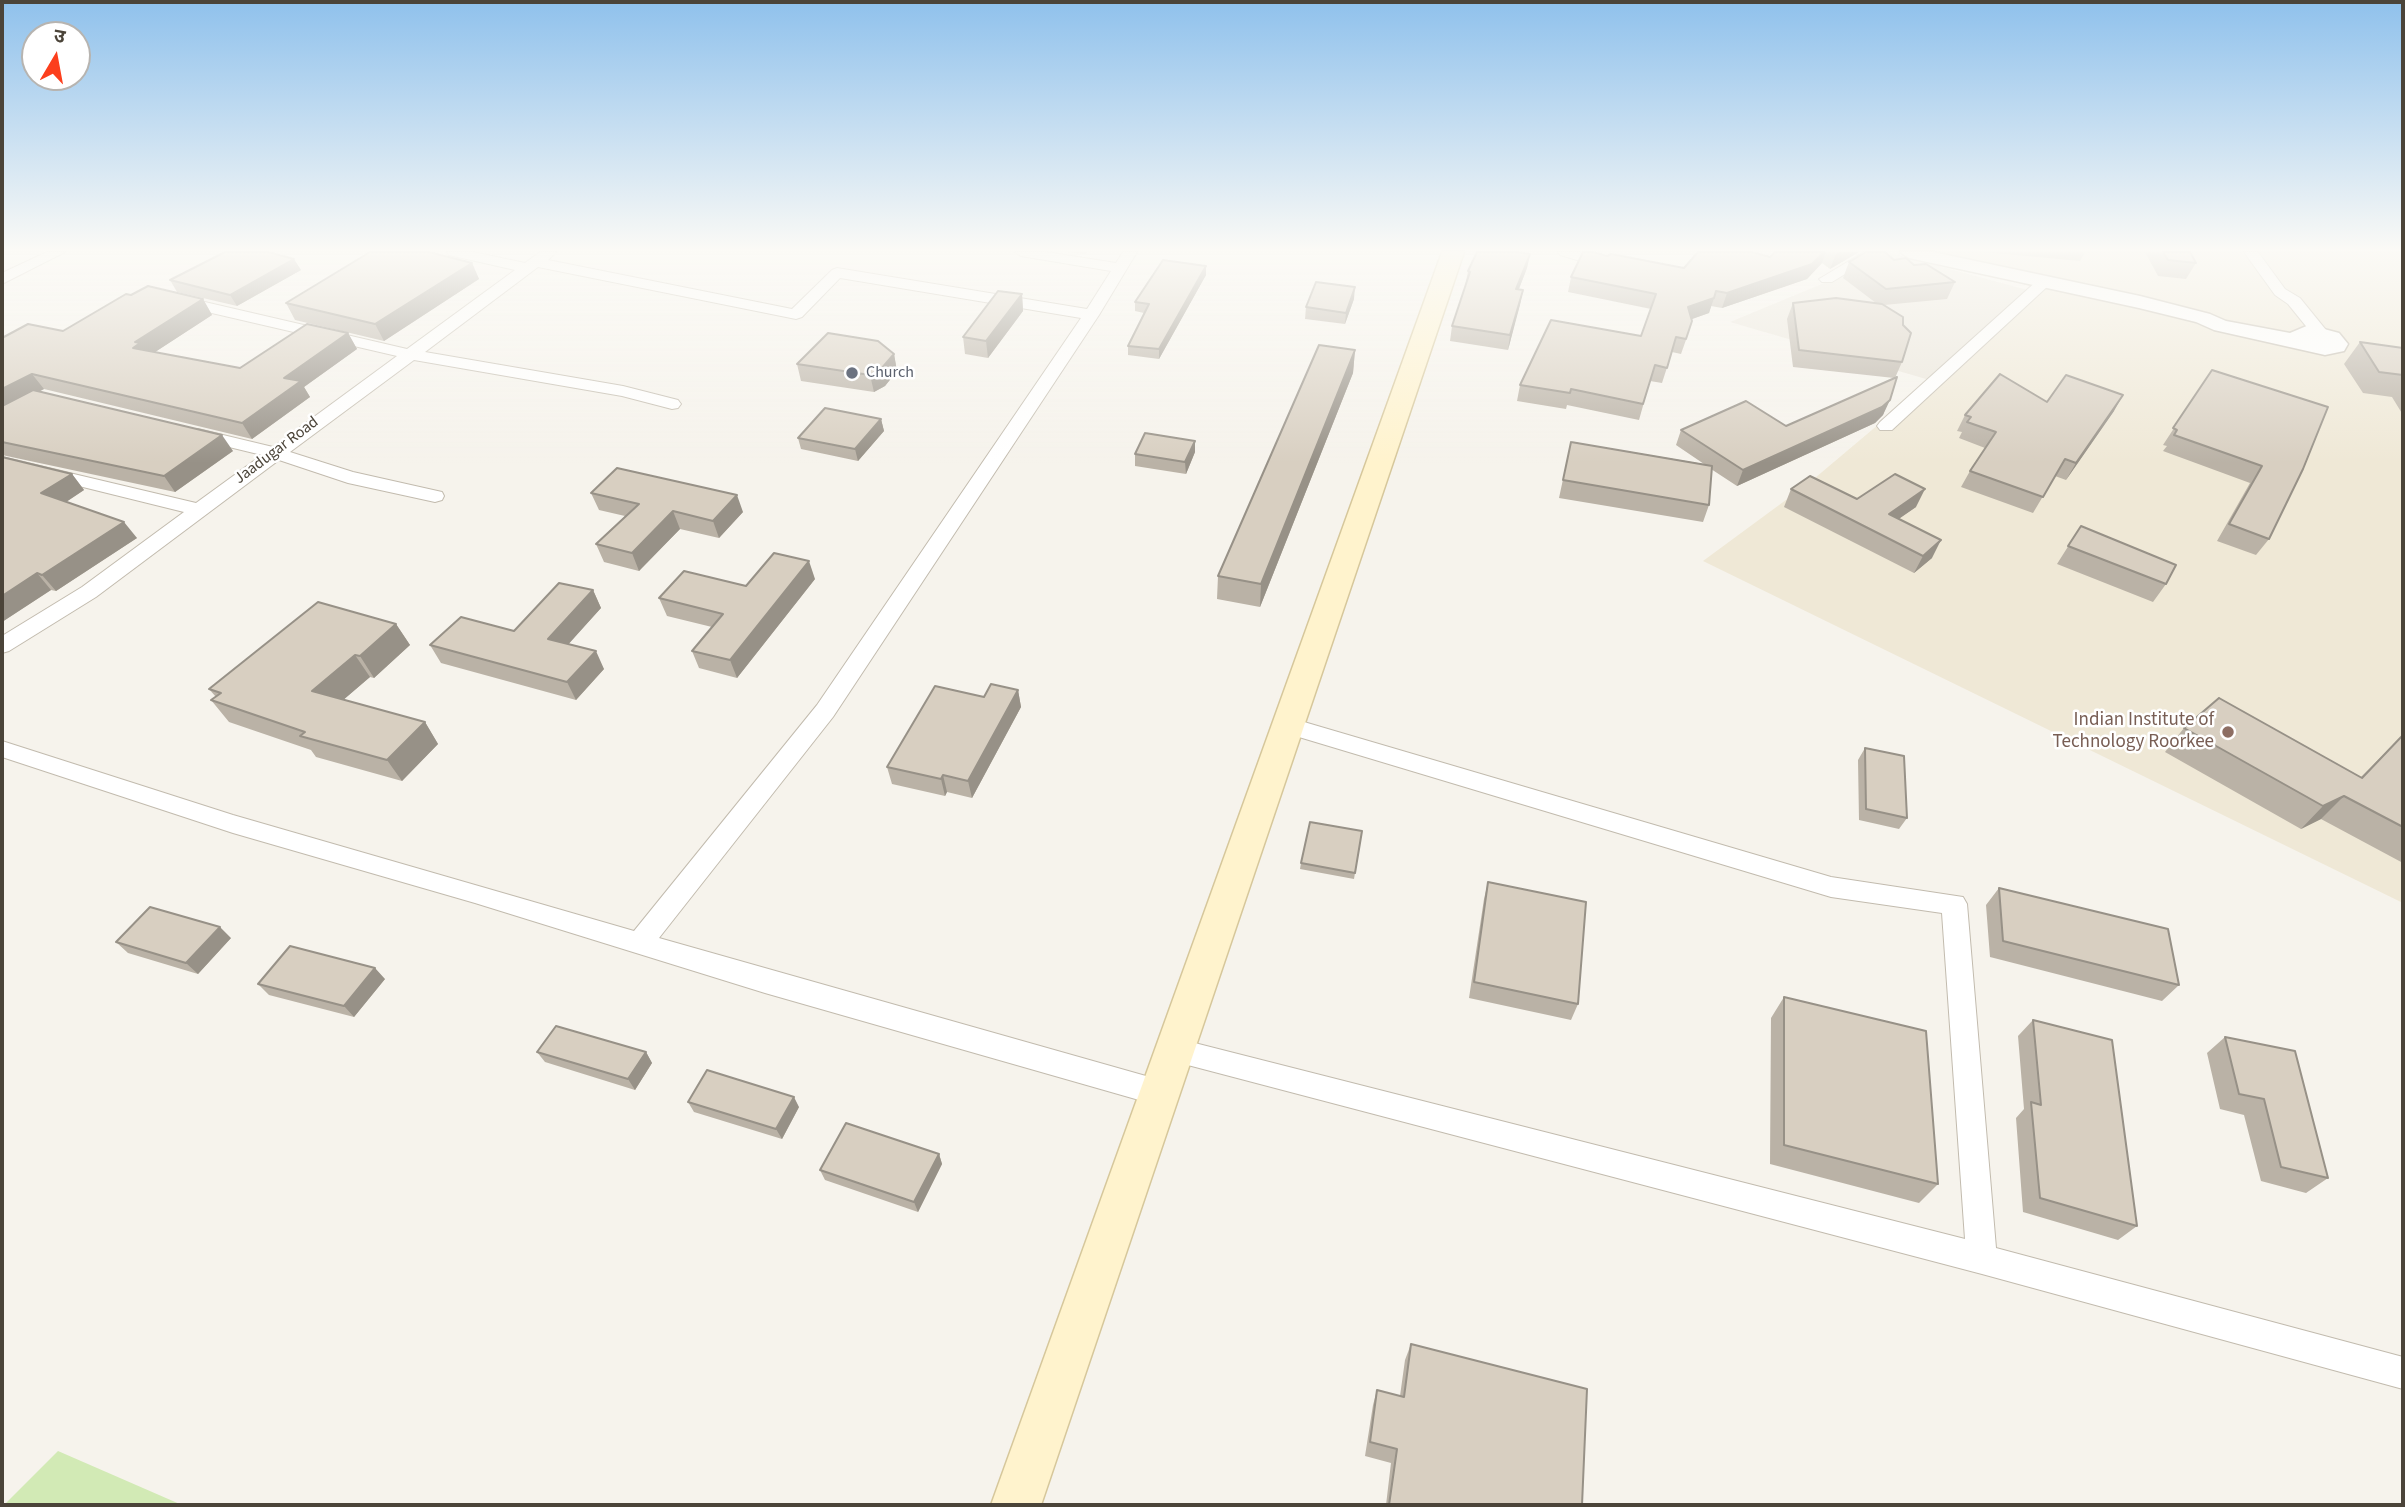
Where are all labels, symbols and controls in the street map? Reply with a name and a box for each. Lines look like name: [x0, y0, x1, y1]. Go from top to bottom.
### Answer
north arrow: [21, 21, 91, 91]
text: उ: [52, 23, 67, 51]
place label: Church: [866, 363, 914, 383]
marker: Church: [844, 365, 860, 381]
street label: Jaadugar Road: [231, 413, 323, 489]
place label: Indian Institute of Technology Roorkee: [2053, 710, 2214, 754]
marker: Indian Institute of Technology Roorkee: [2220, 724, 2236, 740]

